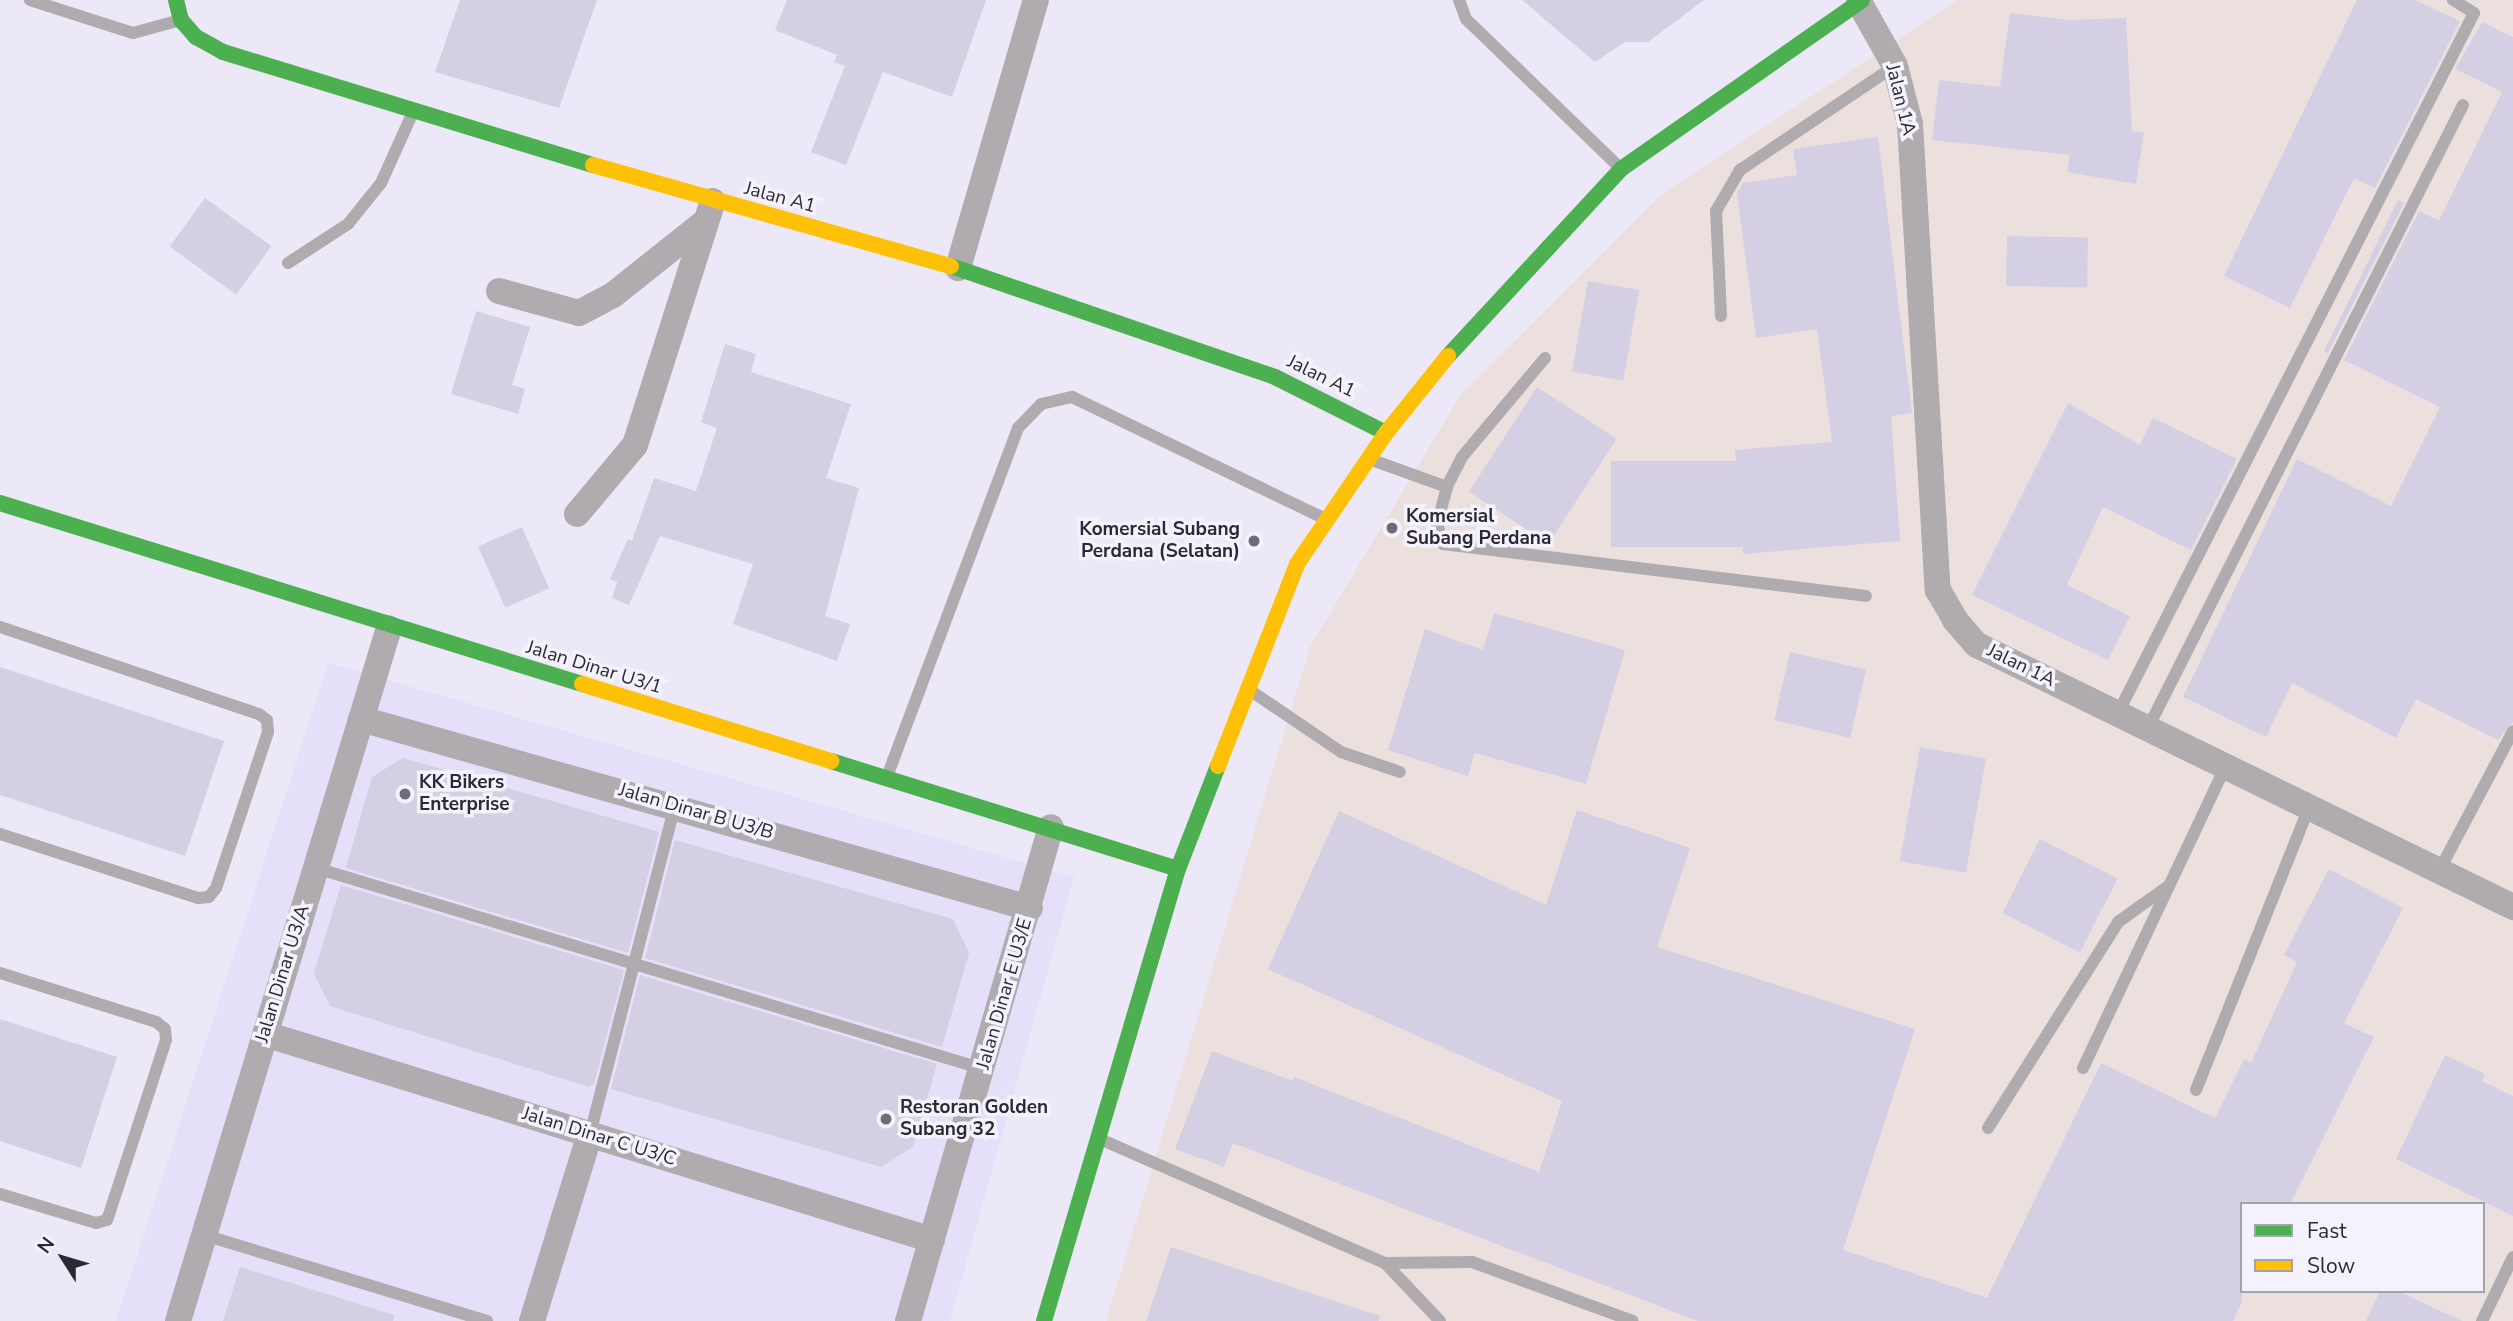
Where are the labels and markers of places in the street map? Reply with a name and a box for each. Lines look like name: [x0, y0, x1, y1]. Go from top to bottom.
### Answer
place label: Komersial Subang Perdana: [1406, 506, 1551, 550]
place label: Komersial Subang Perdana (Selatan): [1079, 519, 1240, 563]
marker: Komersial Subang Perdana: [1384, 520, 1400, 536]
marker: Komersial Subang Perdana (Selatan): [1246, 533, 1262, 549]
place label: KK Bikers Enterprise: [419, 772, 510, 816]
marker: KK Bikers Enterprise: [397, 786, 413, 802]
place label: Restoran Golden Subang 32: [900, 1097, 1048, 1141]
marker: Restoran Golden Subang 32: [878, 1111, 894, 1127]

